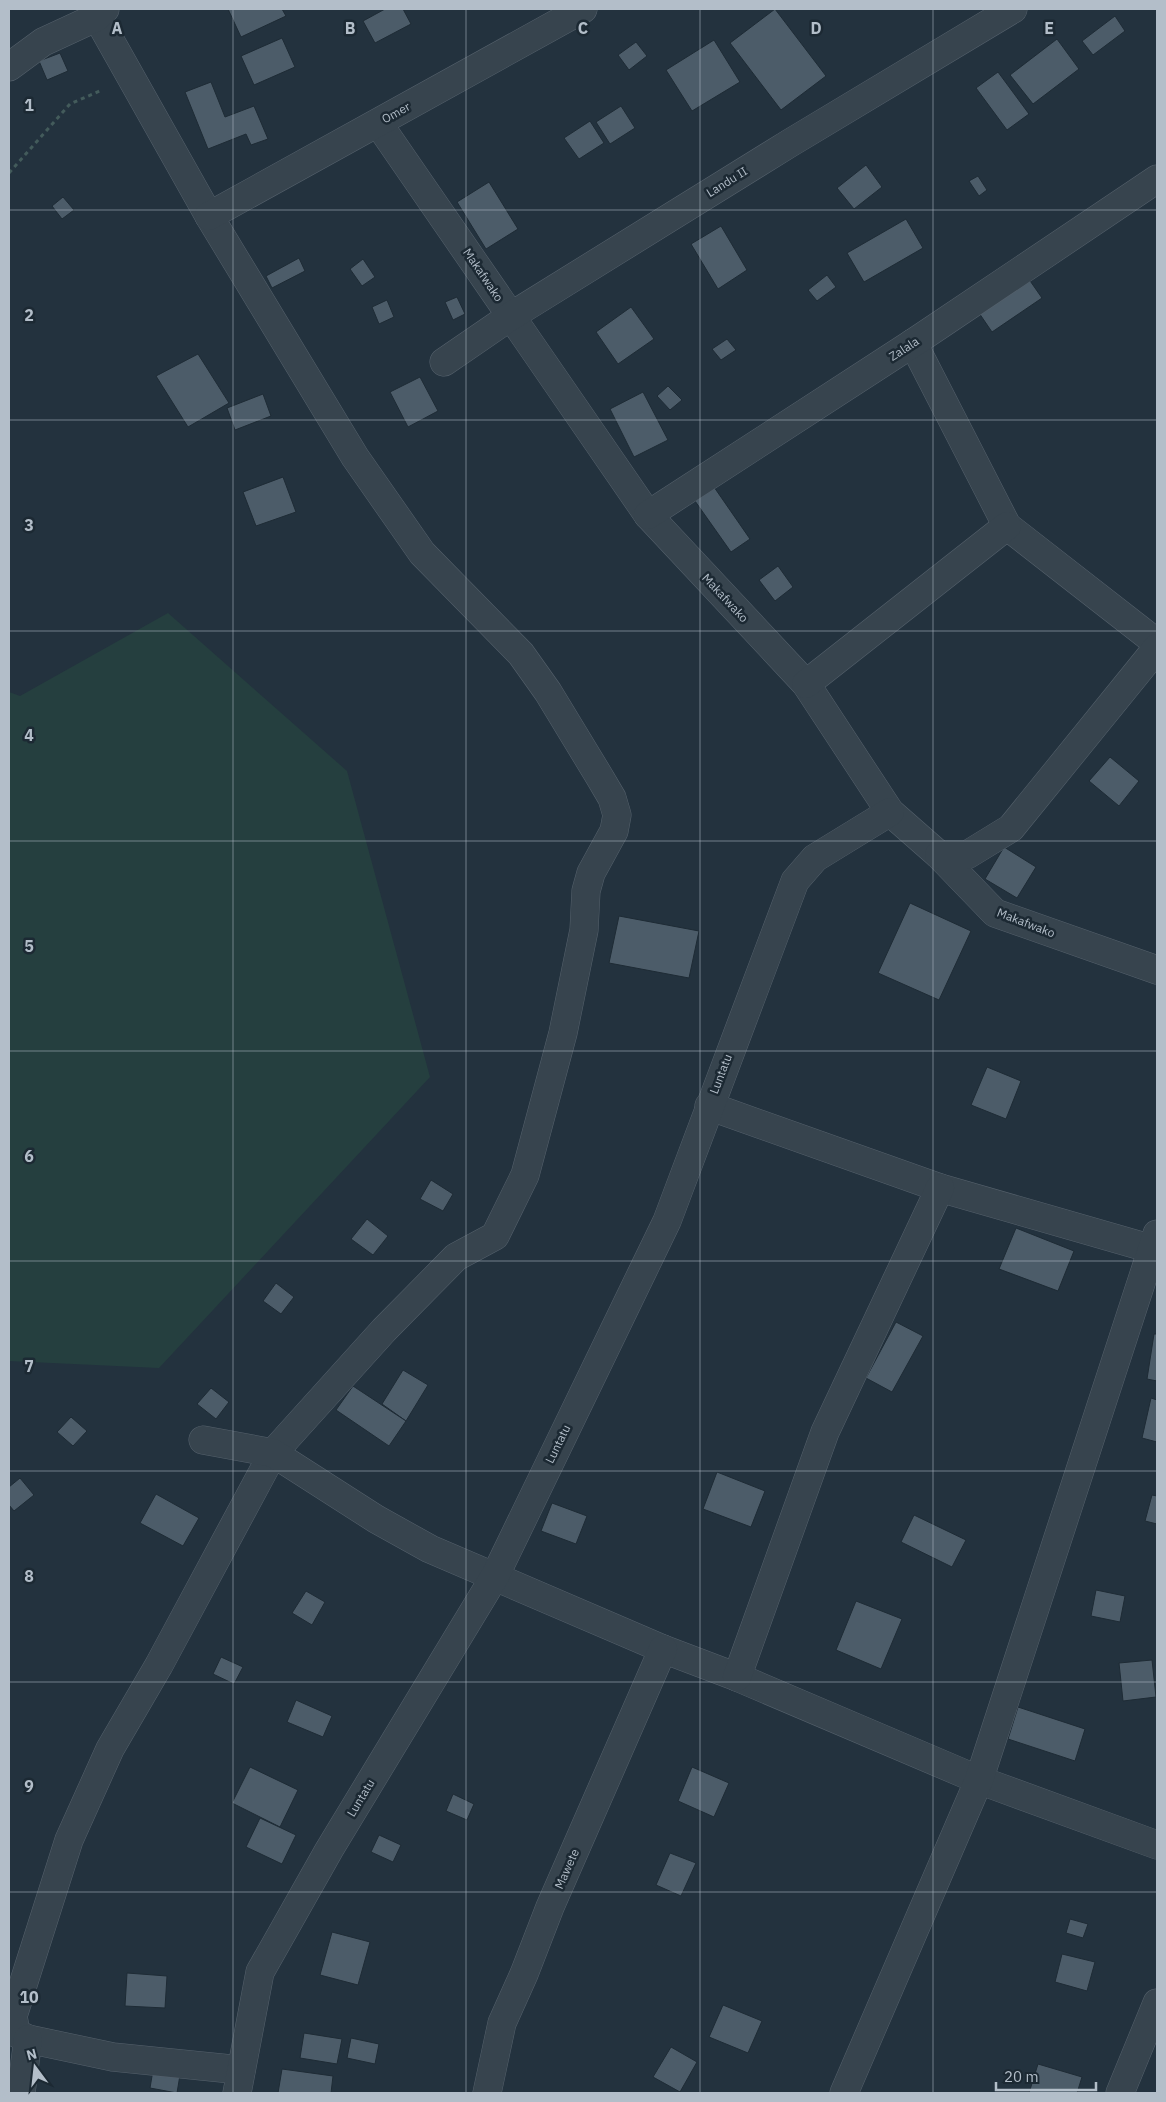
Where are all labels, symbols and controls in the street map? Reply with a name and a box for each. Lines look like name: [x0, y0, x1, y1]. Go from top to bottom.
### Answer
text: A: [112, 18, 123, 38]
text: B: [345, 18, 356, 38]
text: C: [578, 18, 588, 38]
text: D: [810, 18, 822, 38]
text: E: [1044, 18, 1054, 38]
text: 1: [24, 95, 34, 115]
street label: Omer: [379, 98, 413, 126]
street label: Landu II: [703, 163, 750, 200]
street label: Makafwako: [460, 245, 507, 304]
text: 2: [24, 305, 34, 325]
street label: Zalala: [886, 333, 922, 364]
text: 3: [24, 515, 34, 535]
street label: Makafwako: [699, 570, 752, 625]
text: 4: [24, 725, 34, 745]
street label: Makafwako: [995, 905, 1058, 941]
text: 5: [24, 936, 34, 956]
street label: Luntatu: [706, 1052, 735, 1096]
text: 6: [24, 1146, 34, 1166]
text: 7: [24, 1356, 34, 1376]
street label: Luntatu: [542, 1422, 573, 1466]
text: 8: [24, 1566, 34, 1586]
text: 9: [24, 1776, 34, 1796]
street label: Luntatu: [344, 1776, 378, 1819]
street label: Mawete: [551, 1846, 582, 1891]
text: 10: [19, 1987, 39, 2007]
north arrow: [10, 2042, 60, 2092]
text: N: [24, 2044, 39, 2064]
scale bar: [996, 2060, 1096, 2092]
text: 20 m: [1004, 2067, 1039, 2086]

